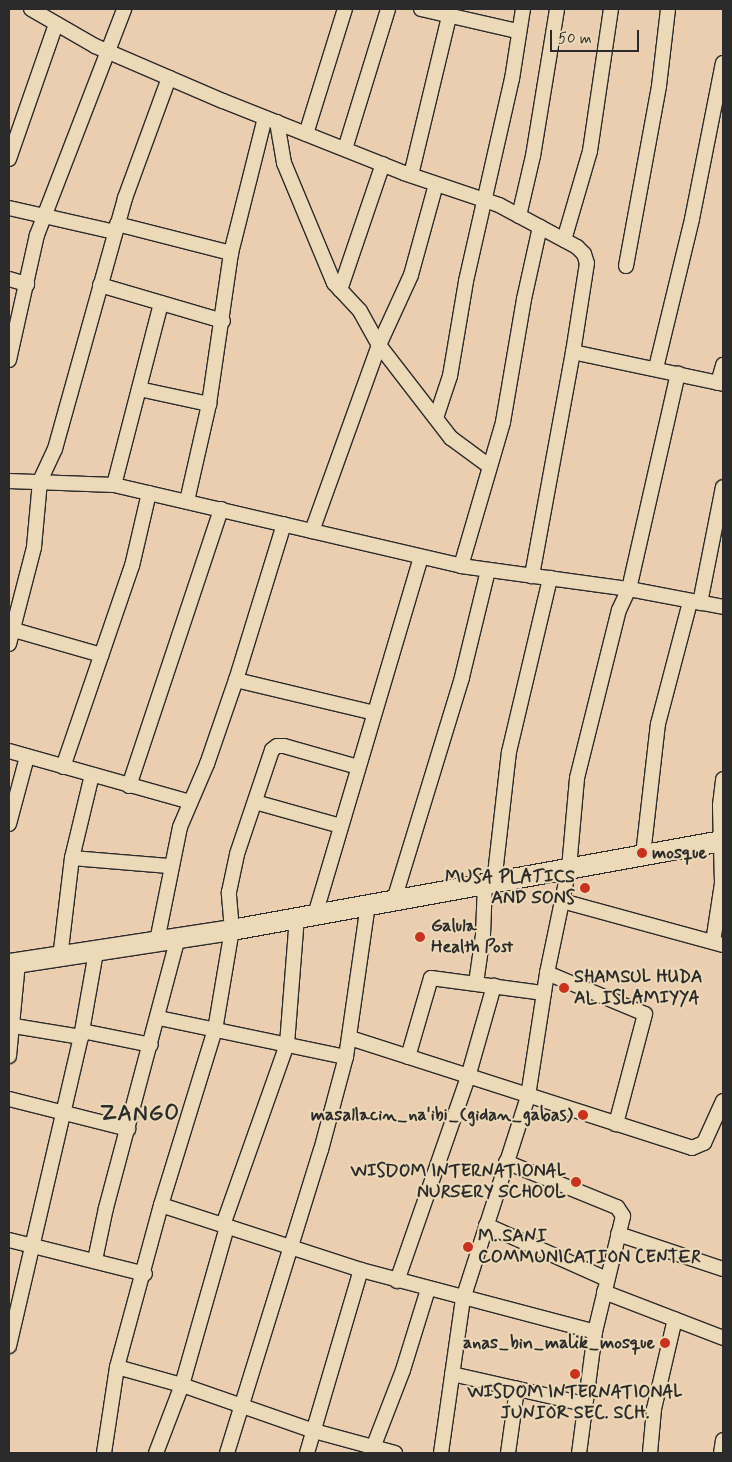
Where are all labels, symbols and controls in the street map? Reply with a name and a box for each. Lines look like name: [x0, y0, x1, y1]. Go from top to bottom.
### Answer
scale bar: [552, 20, 641, 52]
text: 50 m: [558, 29, 592, 49]
place label: mosque: [652, 842, 707, 864]
marker: mosque: [636, 847, 648, 859]
place label: MUSA PLATICS AND SONS: [447, 867, 575, 910]
marker: MUSA PLATICS AND SONS: [579, 882, 591, 894]
place label: Galula Health Post: [431, 916, 513, 959]
marker: Galula Health Post: [413, 930, 427, 944]
place label: SHAMSUL HUDA AL ISLAMIYYA: [574, 967, 702, 1010]
marker: SHAMSUL HUDA AL ISLAMIYYA: [558, 982, 570, 994]
district label: ZANGO: [99, 1102, 181, 1128]
place label: masallacin_na'ibi_(gidan_gabas): [311, 1104, 573, 1126]
marker: masallacin_na'ibi_(gidan_gabas): [577, 1109, 589, 1121]
place label: WISDOM INTERNATIONAL NURSERY SCHOOL: [337, 1161, 566, 1204]
marker: WISDOM INTERNATIONAL NURSERY SCHOOL: [570, 1176, 582, 1188]
place label: M. SANI COMMUNICATION CENTER: [478, 1226, 706, 1268]
marker: M. SANI COMMUNICATION CENTER: [462, 1241, 474, 1253]
place label: anas_bin_malik_mosque: [463, 1332, 655, 1354]
marker: anas_bin_malik_mosque: [659, 1337, 671, 1349]
marker: WISDOM INTERNATIONAL JUNIOR SEC. SCH.: [569, 1368, 581, 1380]
place label: WISDOM INTERNATIONAL JUNIOR SEC. SCH.: [460, 1382, 690, 1425]

